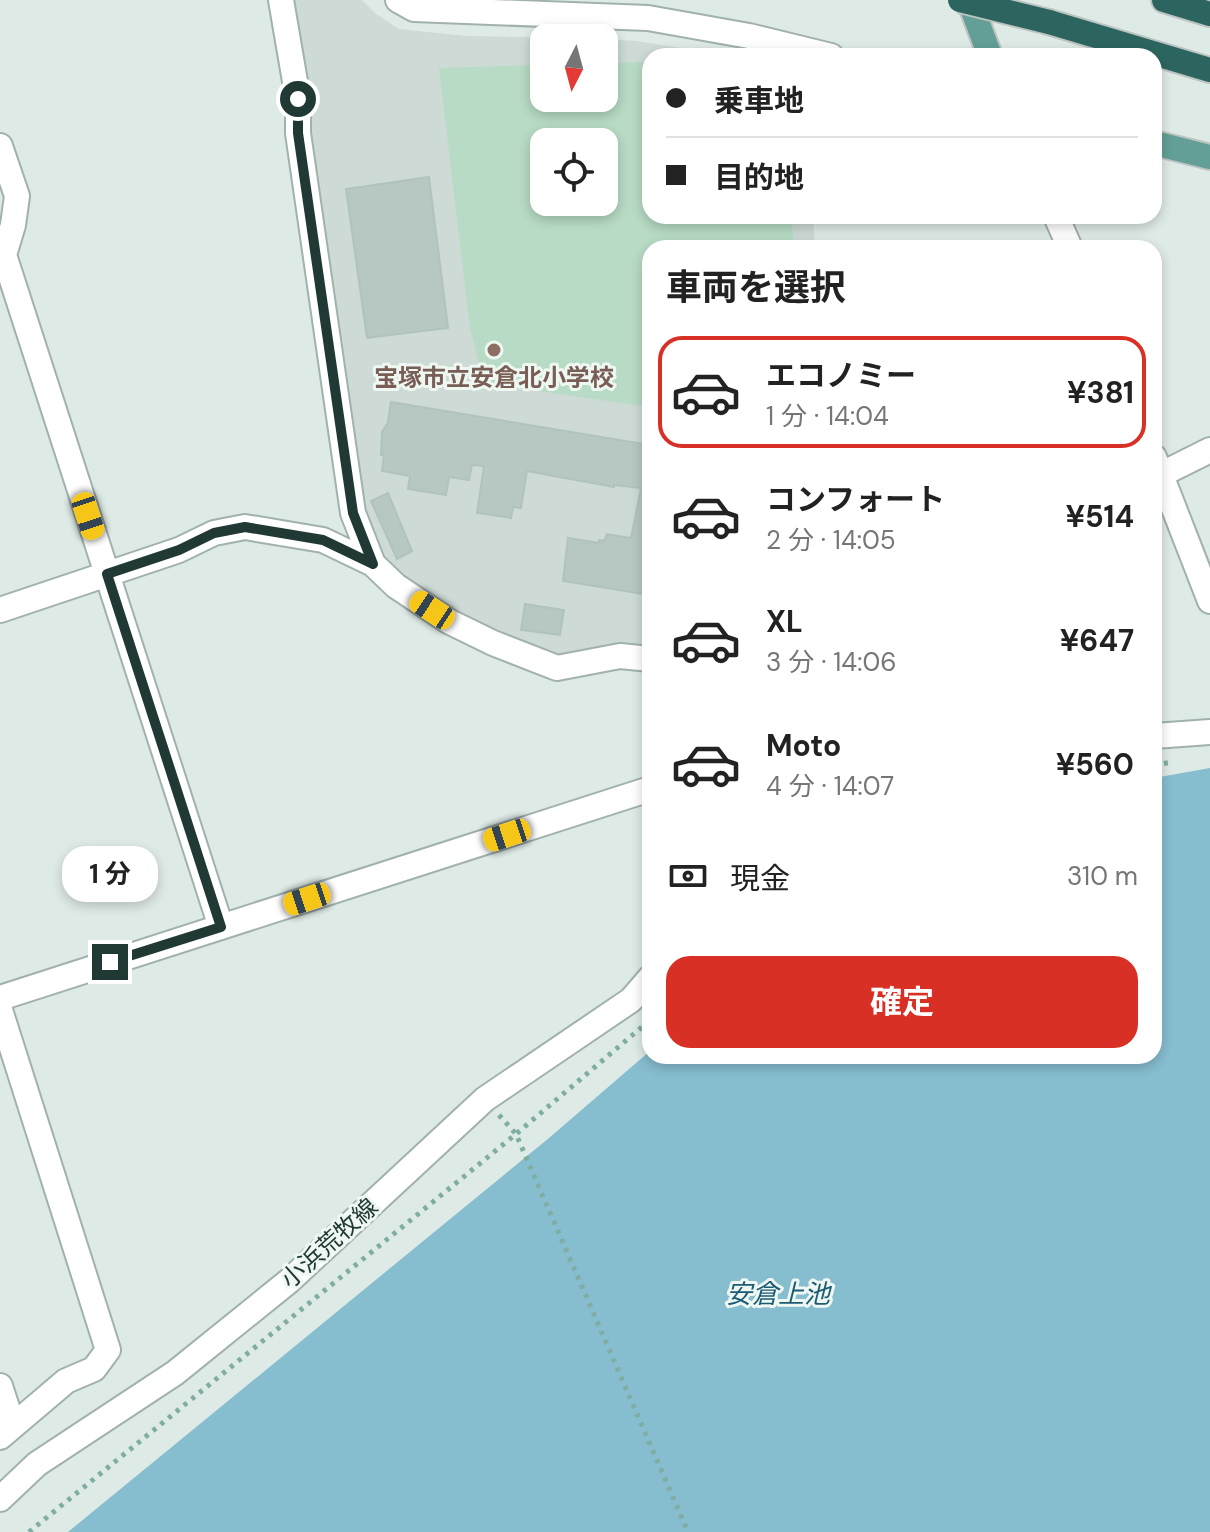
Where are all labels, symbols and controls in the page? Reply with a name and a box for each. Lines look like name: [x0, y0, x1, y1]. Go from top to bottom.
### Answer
north arrow: [530, 24, 618, 112]
map controls: [530, 24, 618, 216]
route start: [280, 81, 316, 117]
text: 乗車地: [714, 81, 804, 120]
button: locate: [530, 128, 618, 216]
text: 目的地: [714, 158, 804, 197]
text: 車両を選択: [666, 264, 846, 311]
marker: 宝塚市立安倉北小学校: [485, 341, 503, 359]
icon: car: [670, 356, 742, 428]
text: エコノミー: [766, 356, 916, 395]
place label: 宝塚市立安倉北小学校: [374, 362, 614, 393]
text: ¥381: [1067, 373, 1134, 412]
text: 1 分 · 14:04: [766, 399, 889, 433]
icon: car: [670, 480, 742, 552]
text: コンフォート: [766, 480, 945, 519]
car: [69, 489, 107, 543]
text: ¥514: [1065, 497, 1134, 536]
text: 2 分 · 14:05: [766, 523, 896, 557]
car: [405, 587, 459, 633]
text: XL: [766, 602, 803, 641]
icon: car: [670, 604, 742, 676]
text: ¥647: [1060, 621, 1134, 660]
text: 3 分 · 14:06: [766, 645, 897, 679]
text: Moto: [766, 726, 841, 765]
icon: car: [670, 728, 742, 800]
text: ¥560: [1056, 745, 1134, 784]
text: 4 分 · 14:07: [766, 769, 894, 803]
car: [480, 816, 534, 854]
callout: 1 分: [62, 846, 158, 902]
icon: cash: [666, 854, 710, 898]
text: 1 分: [89, 857, 131, 891]
text: 現金: [730, 859, 790, 898]
text: 310 m: [1067, 859, 1138, 893]
car: [280, 880, 334, 918]
route end: [92, 944, 128, 980]
button: 確定: [666, 956, 1138, 1048]
street label: 小浜荒牧線: [274, 1191, 384, 1295]
water label: 安倉上池: [726, 1277, 833, 1311]

